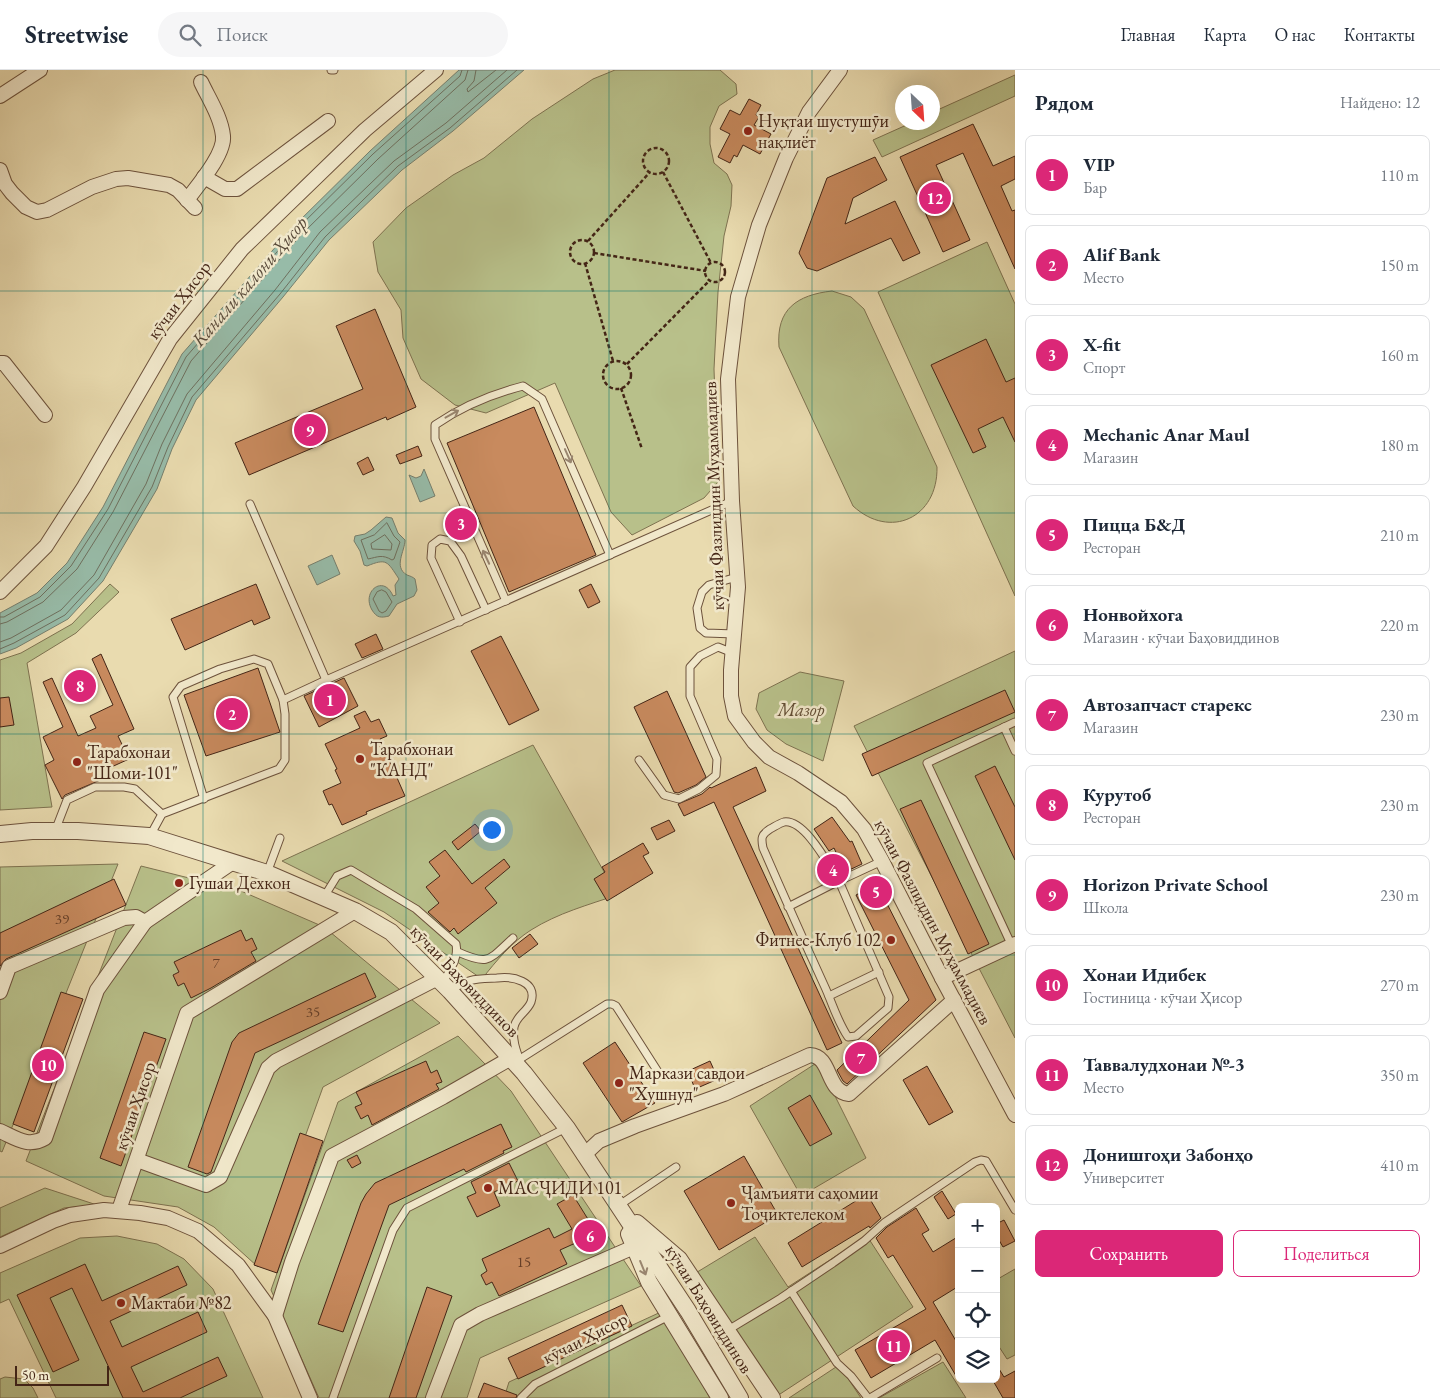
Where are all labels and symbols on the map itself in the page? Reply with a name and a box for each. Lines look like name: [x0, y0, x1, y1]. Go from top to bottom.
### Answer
north arrow: [895, 85, 940, 130]
place label: Нуқтаи шустушӯи нақлиёт: [758, 109, 890, 153]
marker: Нуқтаи шустушӯи нақлиёт: [742, 125, 754, 137]
pin: 12: [919, 179, 951, 217]
water label: Канали калони Ҳисор: [185, 211, 313, 352]
street label: кӯчаи Ҳисор: [142, 256, 216, 343]
street label: кӯчаи Фазлиддин Муҳаммадиев: [698, 381, 729, 611]
one-way arrow: [444, 409, 458, 419]
pin: 9: [294, 411, 326, 449]
one-way arrow: [563, 448, 573, 463]
pin: 3: [445, 505, 477, 543]
one-way arrow: [481, 550, 490, 565]
pin: 8: [64, 667, 96, 705]
pin: 1: [314, 681, 346, 719]
pin: 2: [216, 695, 248, 733]
park label: Мазор: [777, 698, 825, 722]
place label: Тарабхонаи "КАНД": [370, 737, 454, 781]
place label: Тарабхонаи "Шоми-101": [87, 740, 178, 784]
marker: Тарабхонаи "КАНД": [354, 753, 366, 765]
marker: Тарабхонаи "Шоми-101": [71, 756, 83, 768]
street label: кӯчаи Фазлиддин Муҳаммадиев: [869, 815, 998, 1029]
your location: [479, 817, 505, 843]
pin: 4: [817, 851, 849, 889]
place label: Гушаи Дехкон: [189, 871, 291, 894]
pin: 5: [860, 873, 892, 911]
marker: Гушаи Дехкон: [173, 877, 185, 889]
house number: 39: [55, 909, 69, 928]
street label: кӯчаи Баҳовиддинов: [406, 920, 525, 1042]
place label: Фитнес-Клуб 102: [755, 928, 881, 951]
marker: Фитнес-Клуб 102: [885, 934, 897, 946]
house number: 7: [212, 953, 220, 972]
house number: 35: [306, 1002, 320, 1021]
pin: 7: [845, 1039, 877, 1077]
pin: 10: [32, 1046, 64, 1084]
street label: кӯчаи Ҳисор: [109, 1058, 160, 1153]
place label: Маркази савдои "Хушнуд": [629, 1061, 745, 1105]
marker: Маркази савдои "Хушнуд": [613, 1077, 625, 1089]
place label: МАСҶИДИ 101: [498, 1176, 622, 1199]
place label: Ҷамъияти саҳомии Тоҷиктелеком: [741, 1181, 879, 1225]
marker: МАСҶИДИ 101: [482, 1182, 494, 1194]
marker: Ҷамъияти саҳомии Тоҷиктелеком: [725, 1197, 737, 1209]
pin: 6: [574, 1217, 606, 1255]
street label: кӯчаи Баҳовиддинов: [661, 1240, 759, 1378]
house number: 15: [517, 1252, 531, 1271]
one-way arrow: [639, 1260, 648, 1275]
place label: Мактаби №82: [131, 1291, 232, 1314]
marker: Мактаби №82: [115, 1297, 127, 1309]
street label: кӯчаи Ҳисор: [538, 1306, 631, 1369]
pin: 11: [878, 1327, 910, 1365]
scale bar: [15, 1363, 109, 1386]

